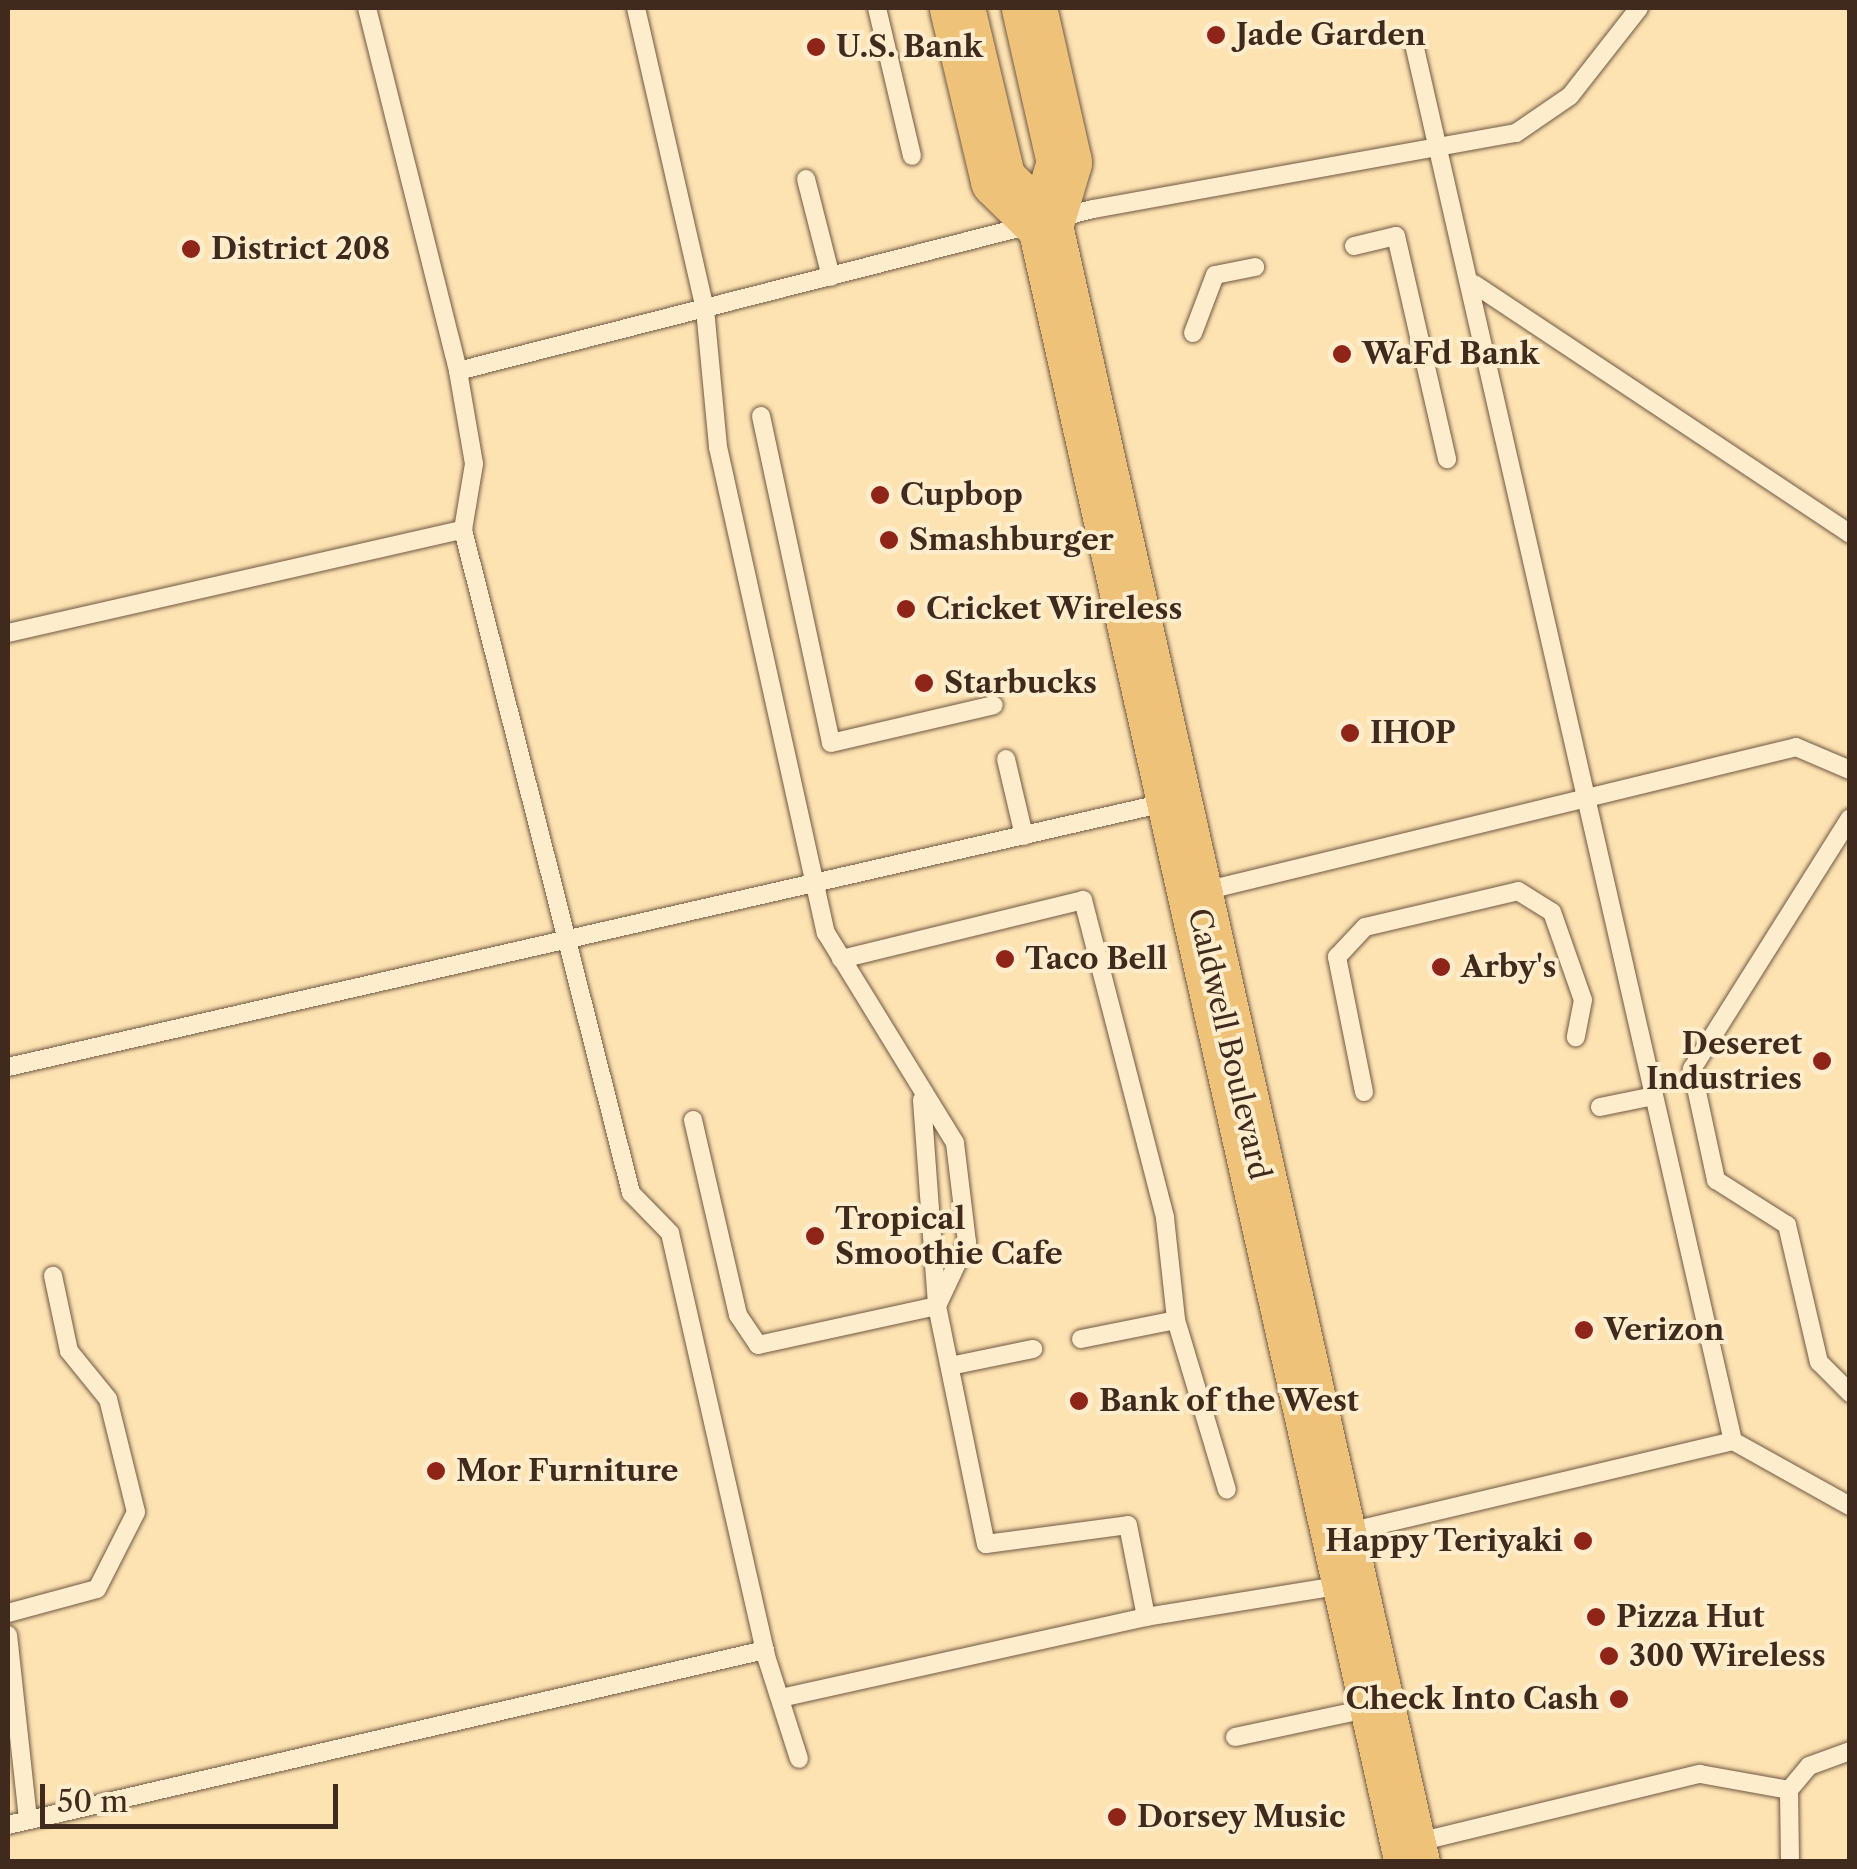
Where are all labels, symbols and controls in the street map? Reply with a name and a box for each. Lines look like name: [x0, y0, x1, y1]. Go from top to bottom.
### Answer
place label: Jade Garden: [1236, 17, 1426, 53]
marker: Jade Garden: [1205, 24, 1227, 46]
place label: U.S. Bank: [836, 29, 983, 65]
marker: U.S. Bank: [805, 36, 827, 58]
place label: District 208: [211, 231, 390, 267]
marker: District 208: [180, 238, 202, 260]
place label: WaFd Bank: [1362, 336, 1539, 372]
marker: WaFd Bank: [1331, 343, 1353, 365]
place label: Cupbop: [900, 477, 1023, 513]
marker: Cupbop: [869, 484, 891, 506]
place label: Smashburger: [909, 522, 1114, 558]
marker: Smashburger: [878, 529, 900, 551]
place label: Cricket Wireless: [926, 591, 1183, 627]
marker: Cricket Wireless: [895, 598, 917, 620]
place label: Starbucks: [944, 665, 1097, 701]
marker: Starbucks: [913, 672, 935, 694]
place label: IHOP: [1370, 715, 1456, 751]
marker: IHOP: [1339, 722, 1361, 744]
street label: Caldwell Boulevard: [1180, 905, 1278, 1183]
place label: Taco Bell: [1025, 941, 1168, 977]
marker: Taco Bell: [994, 948, 1016, 970]
place label: Arby's: [1461, 949, 1556, 985]
marker: Arby's: [1430, 956, 1452, 978]
place label: Deseret Industries: [1646, 1026, 1802, 1096]
marker: Deseret Industries: [1811, 1050, 1833, 1072]
place label: Tropical Smoothie Cafe: [835, 1201, 1063, 1272]
marker: Tropical Smoothie Cafe: [804, 1225, 826, 1247]
place label: Verizon: [1604, 1312, 1724, 1348]
marker: Verizon: [1573, 1319, 1595, 1341]
place label: Bank of the West: [1099, 1383, 1361, 1419]
marker: Bank of the West: [1068, 1390, 1090, 1412]
place label: Mor Furniture: [456, 1453, 679, 1489]
marker: Mor Furniture: [425, 1460, 447, 1482]
place label: Happy Teriyaki: [1324, 1523, 1563, 1559]
marker: Happy Teriyaki: [1572, 1530, 1594, 1552]
place label: Pizza Hut: [1616, 1599, 1765, 1635]
marker: Pizza Hut: [1585, 1606, 1607, 1628]
place label: 300 Wireless: [1629, 1638, 1827, 1674]
marker: 300 Wireless: [1598, 1645, 1620, 1667]
place label: Check Into Cash: [1345, 1681, 1599, 1717]
marker: Check Into Cash: [1608, 1688, 1630, 1710]
scale bar: [45, 1764, 342, 1826]
text: 50 m: [57, 1783, 128, 1820]
place label: Dorsey Music: [1137, 1799, 1346, 1835]
marker: Dorsey Music: [1106, 1806, 1128, 1828]

